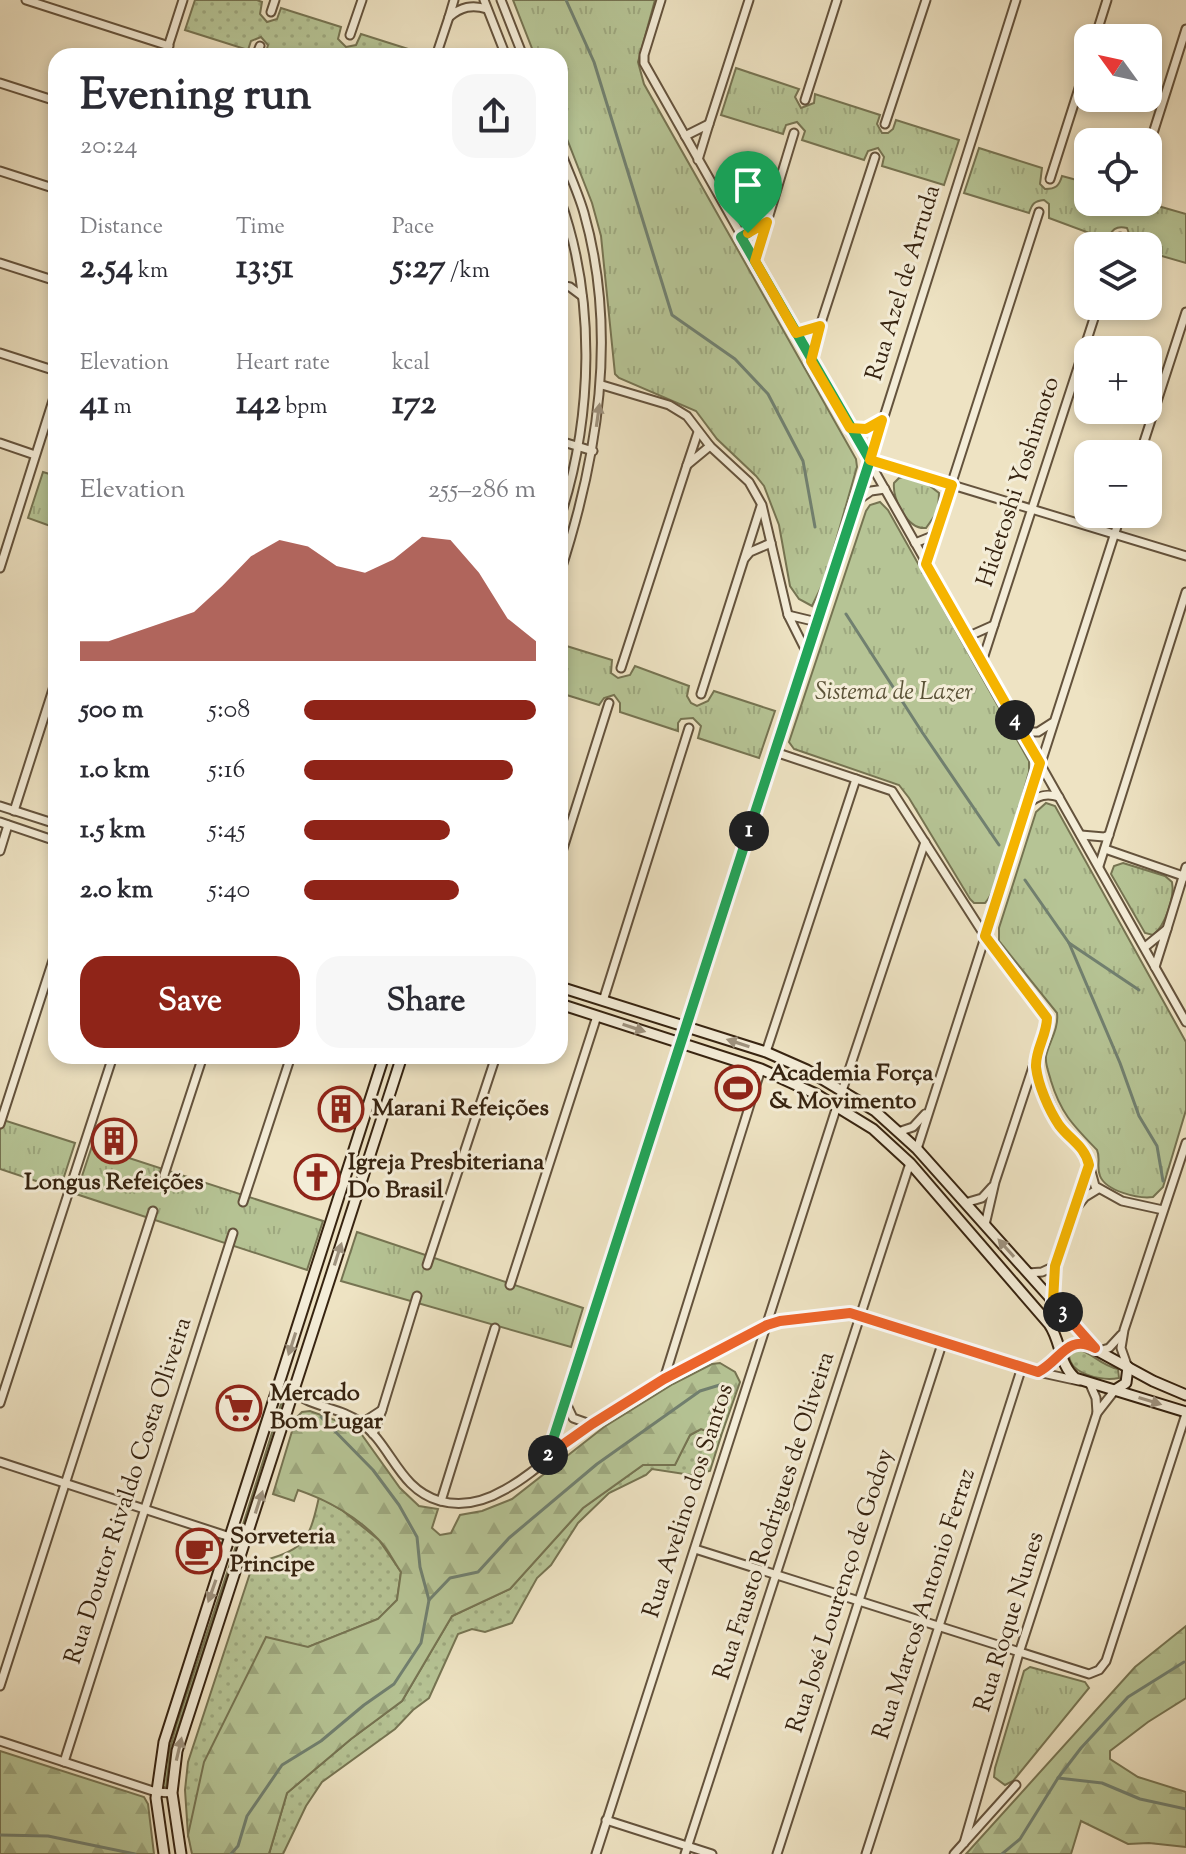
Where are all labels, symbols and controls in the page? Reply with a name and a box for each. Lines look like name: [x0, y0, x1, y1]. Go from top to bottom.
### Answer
north arrow: [1074, 24, 1162, 112]
map controls: [1074, 24, 1162, 528]
text: Evening run: [80, 66, 312, 129]
button: share: [452, 74, 536, 158]
text: 20:24: [80, 128, 138, 165]
button: locate: [1074, 128, 1162, 216]
pin: [714, 151, 782, 233]
icon: arrive: [726, 163, 770, 207]
street label: Rua Azel de Arruda: [858, 181, 950, 385]
text: Distance: [80, 212, 163, 244]
text: Time: [236, 212, 285, 244]
text: Pace: [392, 212, 434, 244]
button: layers: [1074, 232, 1162, 320]
text: 2.54: [80, 244, 133, 293]
text: 13:51: [236, 244, 293, 293]
text: 5:27: [392, 244, 445, 293]
text: km: [133, 256, 168, 288]
text: /km: [445, 256, 490, 288]
button: +: [1074, 336, 1162, 424]
text: Elevation: [80, 348, 169, 380]
text: Heart rate: [236, 348, 330, 380]
text: kcal: [392, 348, 430, 380]
street label: Hidetoshi Yoshimoto: [969, 373, 1069, 591]
text: 41: [80, 380, 109, 429]
text: 142: [236, 380, 281, 429]
text: 172: [392, 380, 436, 429]
text: m: [109, 392, 132, 424]
text: bpm: [281, 392, 328, 424]
one-way arrow: [592, 403, 605, 428]
button: −: [1074, 440, 1162, 528]
text: Elevation: [80, 472, 185, 509]
text: 255–286 m: [428, 472, 536, 509]
park label: Sistema de Lazer: [815, 676, 974, 710]
text: 500 m: [80, 692, 143, 729]
text: 5:08: [208, 692, 250, 729]
pin: 4: [995, 700, 1035, 740]
text: 4: [1009, 704, 1021, 736]
text: 1.0 km: [80, 752, 150, 789]
text: 5:16: [208, 752, 245, 789]
pin: 1: [729, 811, 769, 851]
text: 1.5 km: [80, 812, 146, 849]
text: 5:45: [208, 812, 246, 849]
text: 1: [745, 815, 753, 847]
text: 2.0 km: [80, 872, 153, 909]
text: 5:40: [208, 872, 250, 909]
button: Save: [80, 956, 300, 1048]
button: Share: [316, 956, 536, 1048]
one-way arrow: [622, 1023, 646, 1035]
one-way arrow: [725, 1036, 749, 1049]
place label: Academia Força & Movimento: [769, 1057, 934, 1119]
sports icon: Academia Força & Movimento: [714, 1064, 762, 1112]
building icon: Marani Refeições: [317, 1085, 365, 1133]
place label: Marani Refeições: [372, 1092, 549, 1126]
building icon: Longus Refeições: [90, 1117, 138, 1165]
place label: Igreja Presbiteriana Do Brasil: [348, 1146, 545, 1208]
church icon: Igreja Presbiteriana Do Brasil: [293, 1153, 341, 1201]
place label: Longus Refeições: [24, 1166, 204, 1200]
one-way arrow: [998, 1239, 1015, 1259]
one-way arrow: [332, 1242, 344, 1266]
pin: 3: [1043, 1292, 1083, 1332]
text: 3: [1059, 1296, 1067, 1328]
street label: Rua Doutor Rivaldo Costa Oliveira: [57, 1313, 201, 1669]
one-way arrow: [285, 1332, 298, 1356]
street label: Rua Fausto Rodrigues de Oliveira: [706, 1348, 844, 1684]
place label: Mercado Bom Lugar: [270, 1377, 384, 1439]
street label: Rua Avelino dos Santos: [635, 1380, 743, 1622]
supermarket icon: Mercado Bom Lugar: [215, 1384, 263, 1432]
one-way arrow: [1139, 1396, 1163, 1408]
pin: 2: [528, 1435, 568, 1475]
text: 2: [543, 1439, 553, 1471]
street label: Rua José Lourenço de Godoy: [779, 1444, 903, 1738]
street label: Rua Marcos Antonio Ferraz: [865, 1464, 985, 1744]
one-way arrow: [253, 1490, 265, 1514]
place label: Sorveteria Principe: [230, 1520, 337, 1582]
cafe icon: Sorveteria Principe: [175, 1527, 223, 1575]
street label: Rua Roque Nunes: [966, 1528, 1054, 1716]
one-way arrow: [206, 1579, 218, 1603]
one-way arrow: [173, 1737, 186, 1762]

